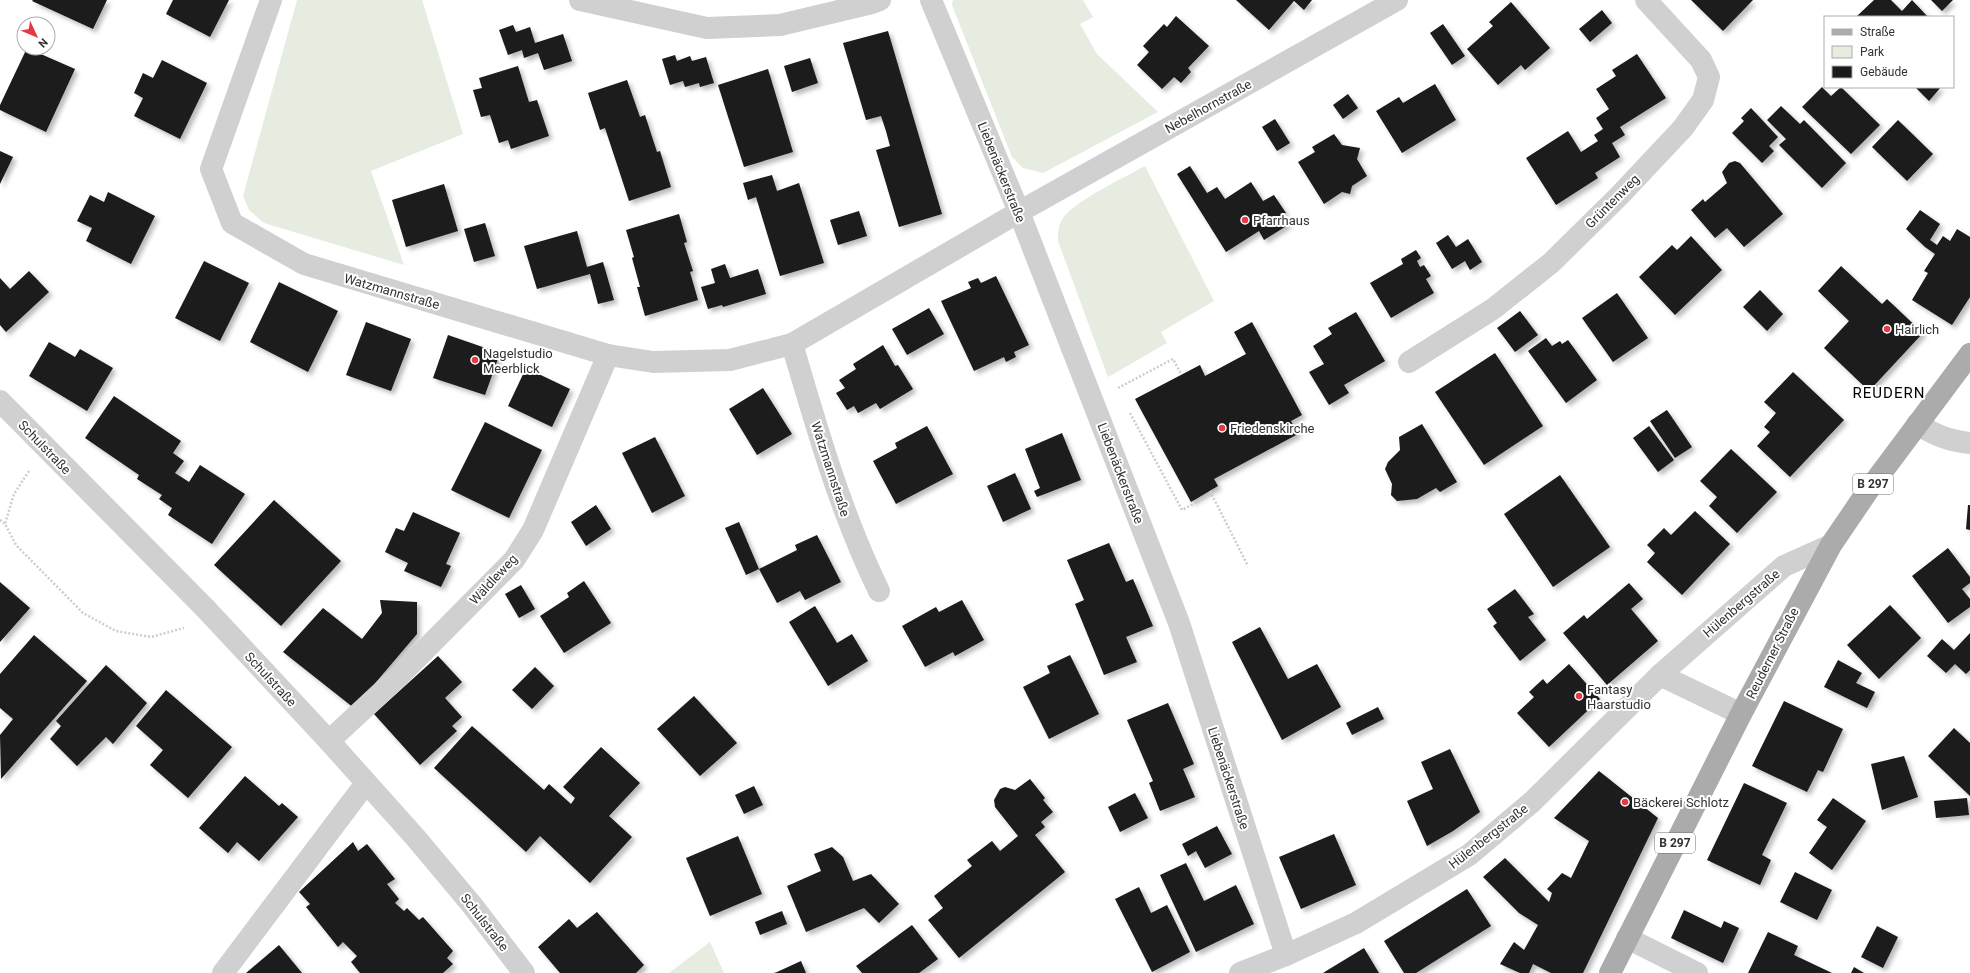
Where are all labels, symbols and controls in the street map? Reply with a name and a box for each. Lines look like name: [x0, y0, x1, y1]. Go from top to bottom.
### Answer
north arrow: [16, 16, 56, 56]
legend: [1824, 16, 1954, 88]
text: Straße: [1860, 25, 1895, 39]
text: N: [35, 35, 50, 50]
text: Park: [1860, 45, 1885, 59]
text: Gebäude: [1860, 65, 1908, 79]
street label: Nebelhornstraße: [1162, 76, 1254, 136]
street label: Liebenäckerstraße: [975, 120, 1029, 225]
street label: Grüntenweg: [1582, 171, 1642, 231]
place label: Pfarrhaus: [1253, 213, 1310, 228]
marker: Pfarrhaus: [1240, 215, 1250, 225]
street label: Watzmannstraße: [342, 271, 441, 312]
place label: Hairlich: [1895, 322, 1939, 337]
marker: Hairlich: [1882, 324, 1892, 334]
place label: Nagelstudio Meerblick: [483, 346, 553, 376]
marker: Nagelstudio Meerblick: [470, 355, 480, 365]
district label: REUDERN: [1853, 384, 1925, 402]
street label: Schulstraße: [15, 417, 74, 477]
street label: Watzmannstraße: [808, 420, 853, 519]
street label: Liebenäckerstraße: [1094, 421, 1147, 526]
place label: Friedenskirche: [1230, 421, 1315, 436]
marker: Friedenskirche: [1217, 423, 1227, 433]
road number: B 297: [1853, 474, 1893, 494]
street label: Wäldleweg: [466, 551, 520, 607]
street label: Hülenbergstraße: [1700, 566, 1783, 641]
street label: Reuderner Straße: [1743, 605, 1802, 701]
street label: Schulstraße: [242, 649, 300, 710]
place label: Fantasy Haarstudio: [1587, 682, 1651, 712]
marker: Fantasy Haarstudio: [1574, 691, 1584, 701]
street label: Liebenäckerstraße: [1205, 725, 1252, 831]
place label: Bäckerei Schlotz: [1633, 795, 1729, 810]
marker: Bäckerei Schlotz: [1620, 797, 1630, 807]
street label: Hülenbergstraße: [1446, 801, 1531, 872]
road number: B 297: [1655, 833, 1695, 853]
street label: Schulstraße: [458, 891, 512, 954]

